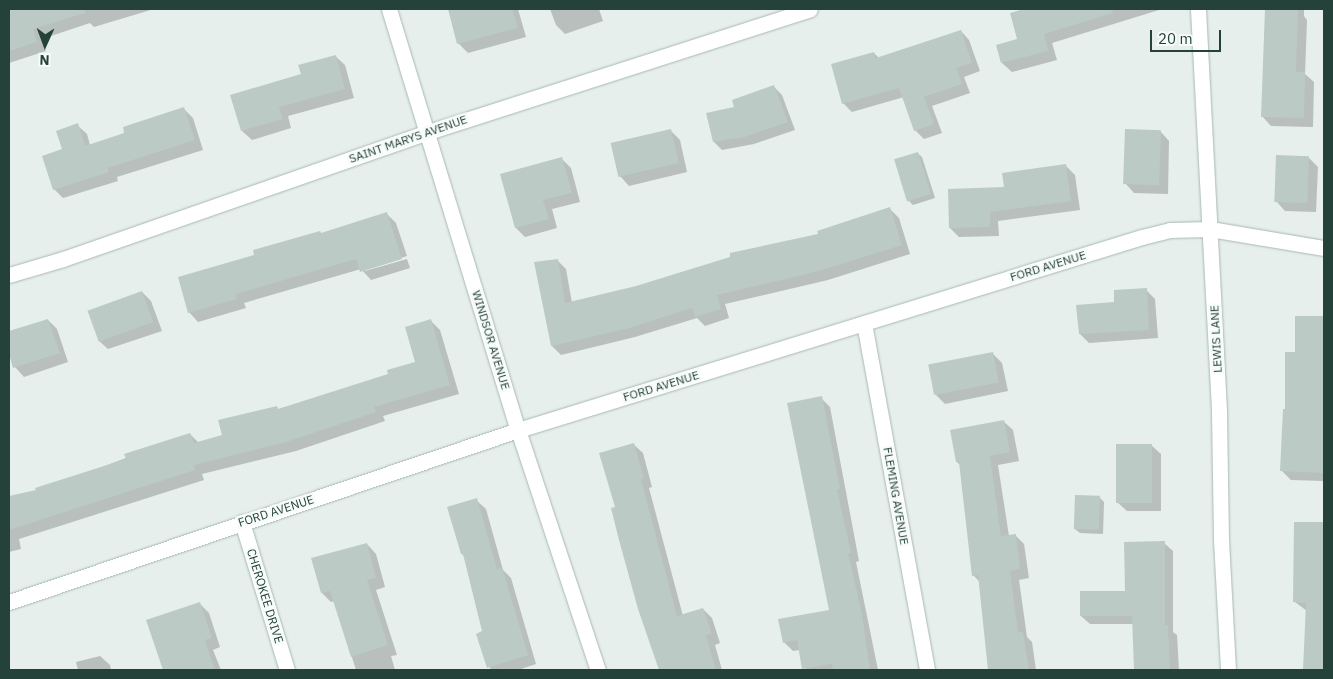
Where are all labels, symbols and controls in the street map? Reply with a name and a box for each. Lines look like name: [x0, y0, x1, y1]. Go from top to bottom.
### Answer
north arrow: [20, 20, 70, 70]
scale bar: [1153, 20, 1224, 52]
text: 20 m: [1158, 29, 1193, 48]
text: N: [39, 51, 50, 69]
street label: SAINT MARYS AVENUE: [347, 112, 469, 166]
street label: FORD AVENUE: [1008, 248, 1088, 284]
street label: WINDSOR AVENUE: [469, 289, 513, 391]
street label: LEWIS LANE: [1207, 305, 1225, 373]
street label: FORD AVENUE: [621, 368, 701, 404]
street label: FLEMING AVENUE: [880, 446, 912, 546]
street label: FORD AVENUE: [236, 492, 316, 530]
street label: CHEROKEE DRIVE: [244, 547, 286, 645]

